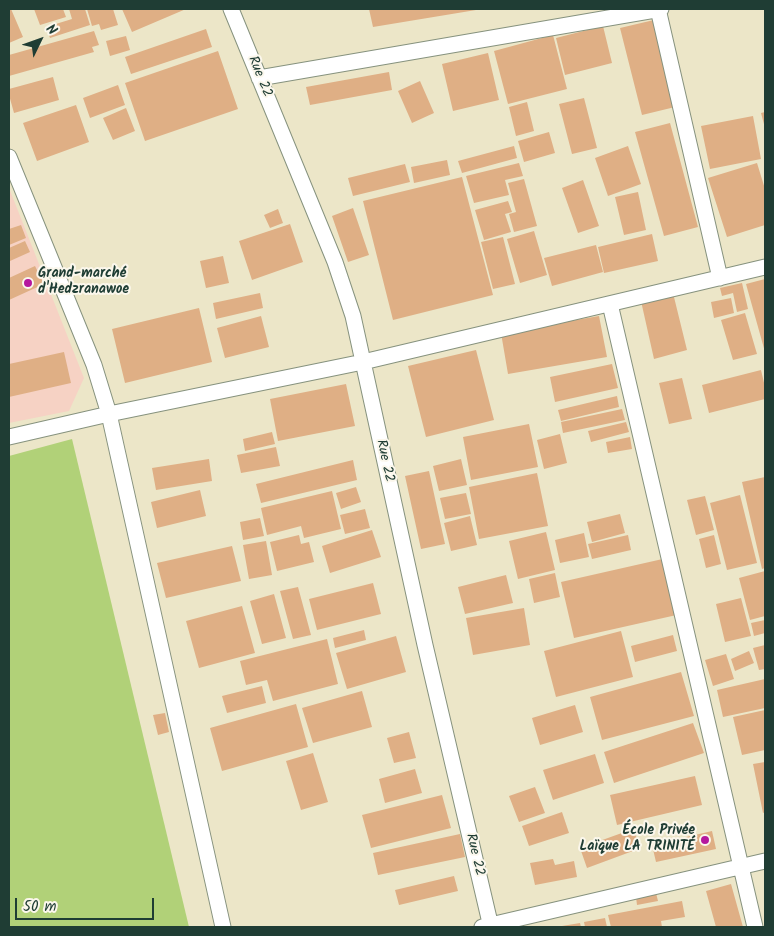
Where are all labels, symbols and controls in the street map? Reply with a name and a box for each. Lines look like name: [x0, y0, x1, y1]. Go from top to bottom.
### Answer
north arrow: [15, 15, 65, 65]
text: N: [40, 19, 62, 41]
street label: Rue 22: [243, 54, 275, 100]
place label: Grand-marché d'Hedzranawoe: [38, 267, 129, 300]
marker: Grand-marché d'Hedzranawoe: [22, 277, 34, 289]
street label: Rue 22: [371, 438, 397, 484]
place label: École Privée Laïque LA TRINITÉ: [580, 824, 695, 856]
street label: Rue 22: [461, 832, 487, 878]
marker: École Privée Laïque LA TRINITÉ: [699, 834, 711, 846]
scale bar: [18, 888, 156, 920]
text: 50 m: [23, 895, 57, 919]

